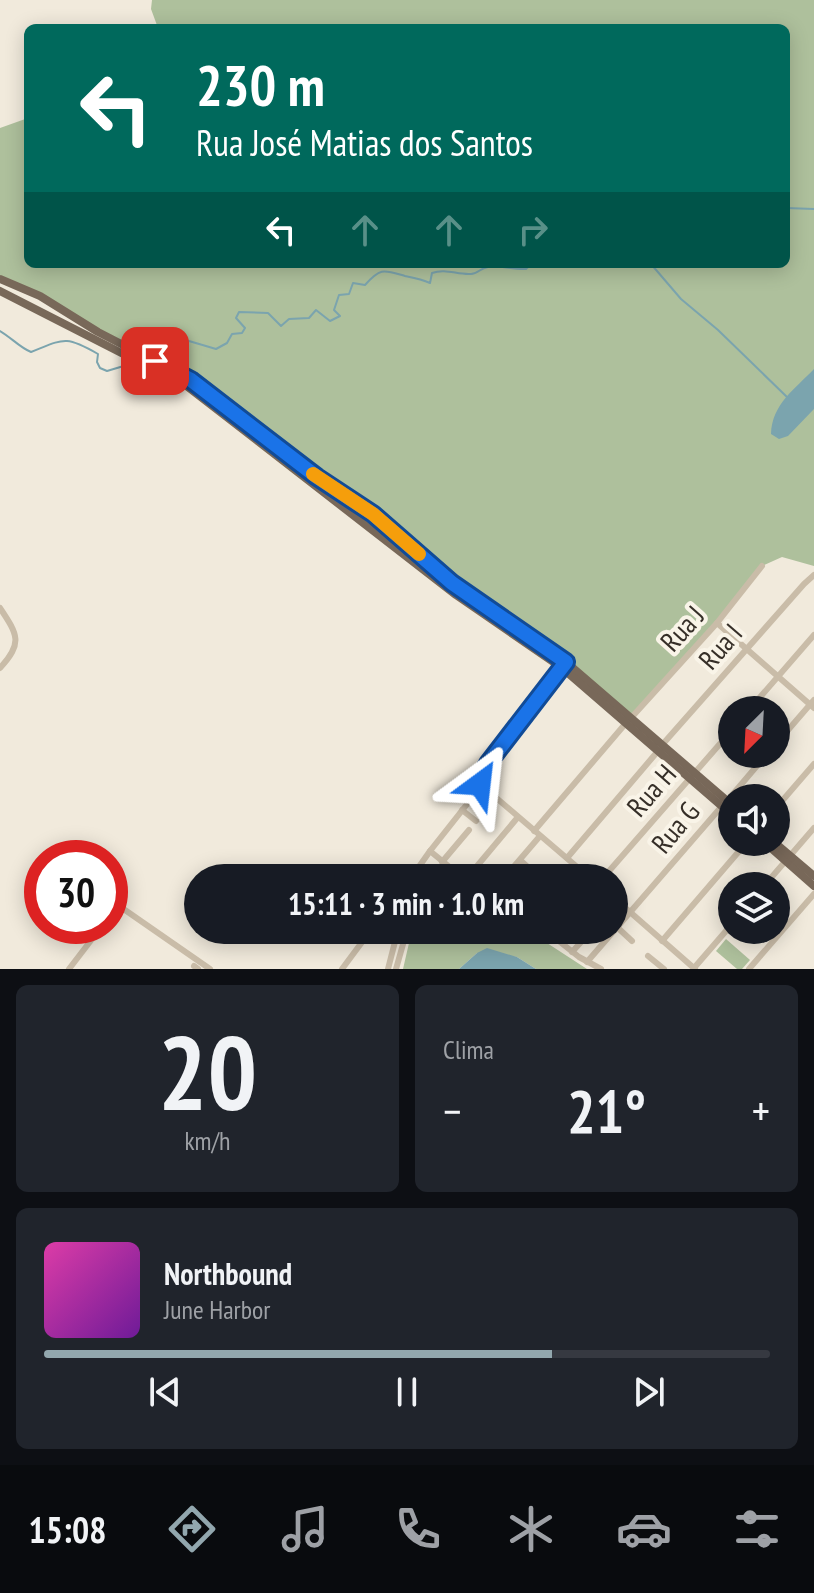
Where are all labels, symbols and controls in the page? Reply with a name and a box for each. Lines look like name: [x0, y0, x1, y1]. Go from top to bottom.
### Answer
text: 230 m: [196, 49, 325, 121]
icon: left: [64, 56, 168, 160]
text: Rua José Matias dos Santos: [196, 119, 533, 166]
icon: left: [259, 208, 303, 252]
icon: ahead: [343, 208, 387, 252]
icon: ahead: [427, 208, 471, 252]
icon: right: [511, 208, 555, 252]
pin: [121, 327, 189, 395]
icon: arrive: [133, 339, 177, 383]
street label: Rua J: [652, 597, 712, 659]
street label: Rua I: [690, 615, 750, 677]
north arrow: [718, 696, 790, 768]
map controls: [718, 696, 790, 944]
position arrow: [438, 742, 522, 826]
street label: Rua H: [618, 756, 684, 824]
button: sound: [718, 784, 790, 856]
street label: Rua G: [643, 793, 707, 861]
speed limit sign: 30: [24, 840, 128, 944]
button: layers: [718, 872, 790, 944]
text: 15:11 · 3 min · 1.0 km: [288, 884, 524, 923]
text: 20: [158, 1004, 257, 1139]
text: Clima: [443, 1033, 494, 1066]
text: 21°: [567, 1072, 646, 1150]
text: −: [443, 1082, 461, 1139]
text: +: [752, 1082, 770, 1139]
text: km/h: [184, 1124, 231, 1157]
text: Northbound: [164, 1254, 292, 1293]
text: June Harbor: [164, 1293, 270, 1326]
icon: previous: [143, 1370, 187, 1414]
icon: pause: [385, 1370, 429, 1414]
icon: next: [627, 1370, 671, 1414]
icon: directions: [164, 1501, 220, 1557]
icon: music: [277, 1501, 333, 1557]
icon: phone: [390, 1501, 446, 1557]
icon: climate: [503, 1501, 559, 1557]
icon: car: [616, 1501, 672, 1557]
icon: filters: [729, 1501, 785, 1557]
text: 15:08: [29, 1506, 106, 1553]

